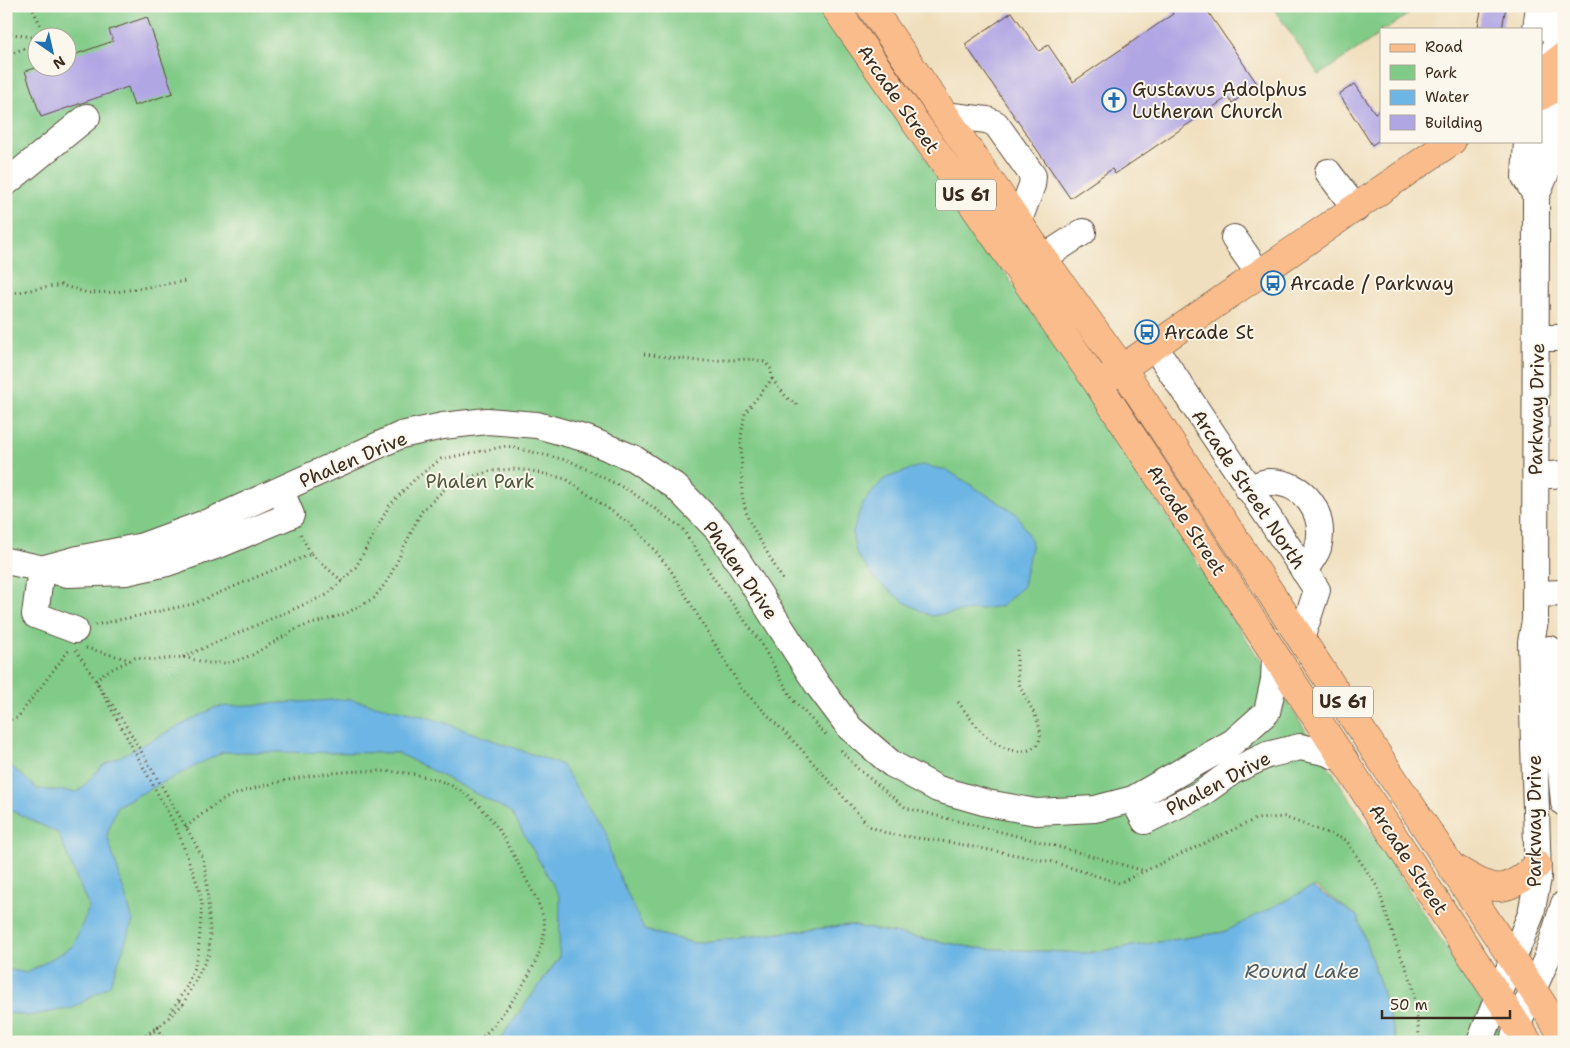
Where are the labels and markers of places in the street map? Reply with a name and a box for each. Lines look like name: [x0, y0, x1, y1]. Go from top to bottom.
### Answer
place label: Gustavus Adolphus Lutheran Church: [1132, 77, 1307, 124]
church icon: Gustavus Adolphus Lutheran Church: [1101, 87, 1127, 113]
bus stop icon: Arcade / Parkway: [1260, 270, 1286, 296]
place label: Arcade / Parkway: [1290, 271, 1454, 296]
bus stop icon: Arcade St: [1134, 319, 1160, 345]
place label: Arcade St: [1164, 320, 1254, 345]

